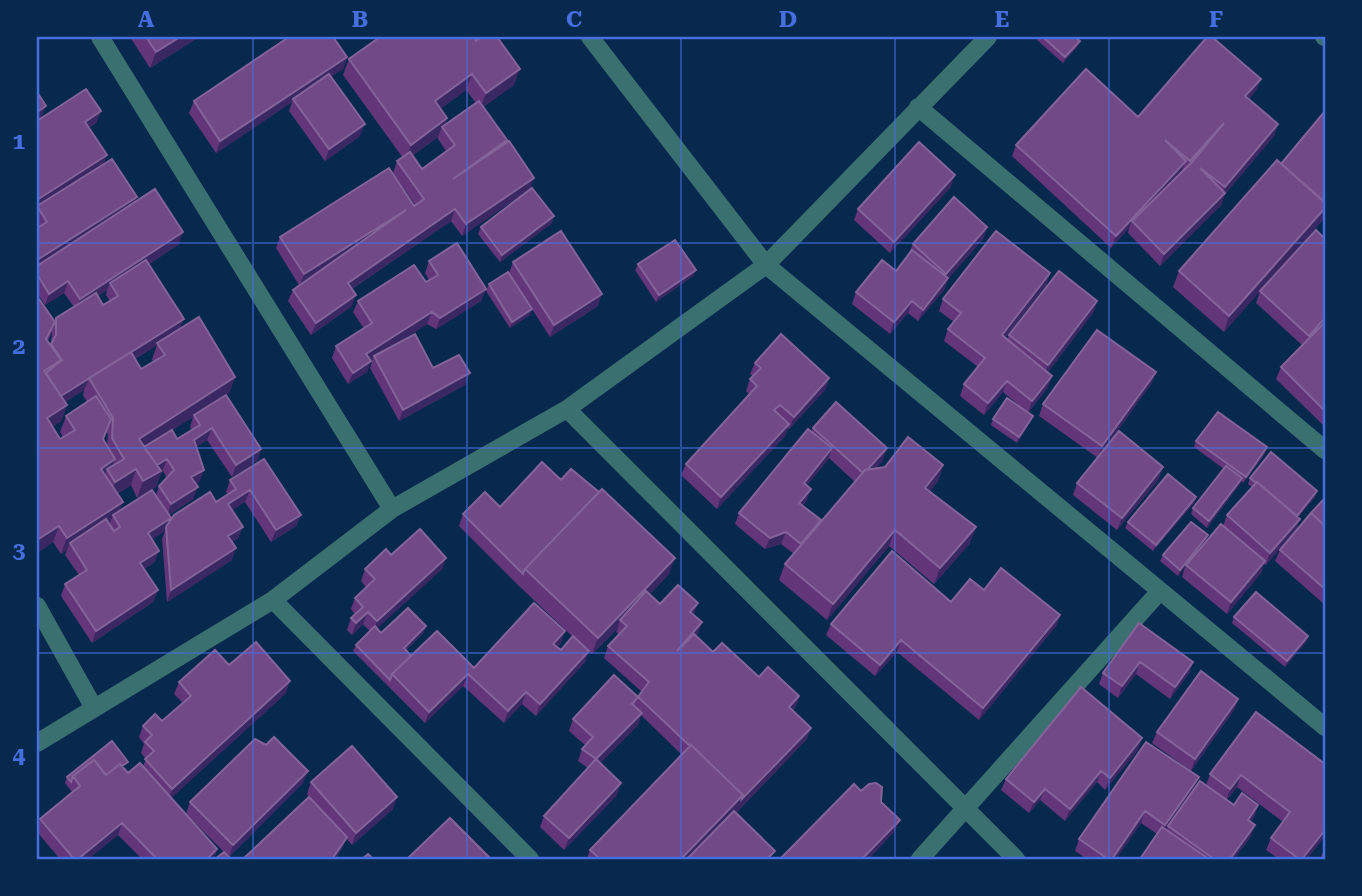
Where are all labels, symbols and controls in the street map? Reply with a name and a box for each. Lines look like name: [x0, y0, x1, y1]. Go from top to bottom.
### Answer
text: A: [138, 6, 155, 33]
text: B: [352, 6, 368, 33]
text: C: [566, 6, 582, 33]
text: D: [779, 6, 797, 33]
text: E: [995, 6, 1009, 33]
text: F: [1209, 6, 1223, 33]
text: 1: [13, 128, 26, 155]
text: 2: [13, 333, 25, 360]
text: 3: [13, 537, 26, 564]
text: 4: [13, 742, 26, 769]

